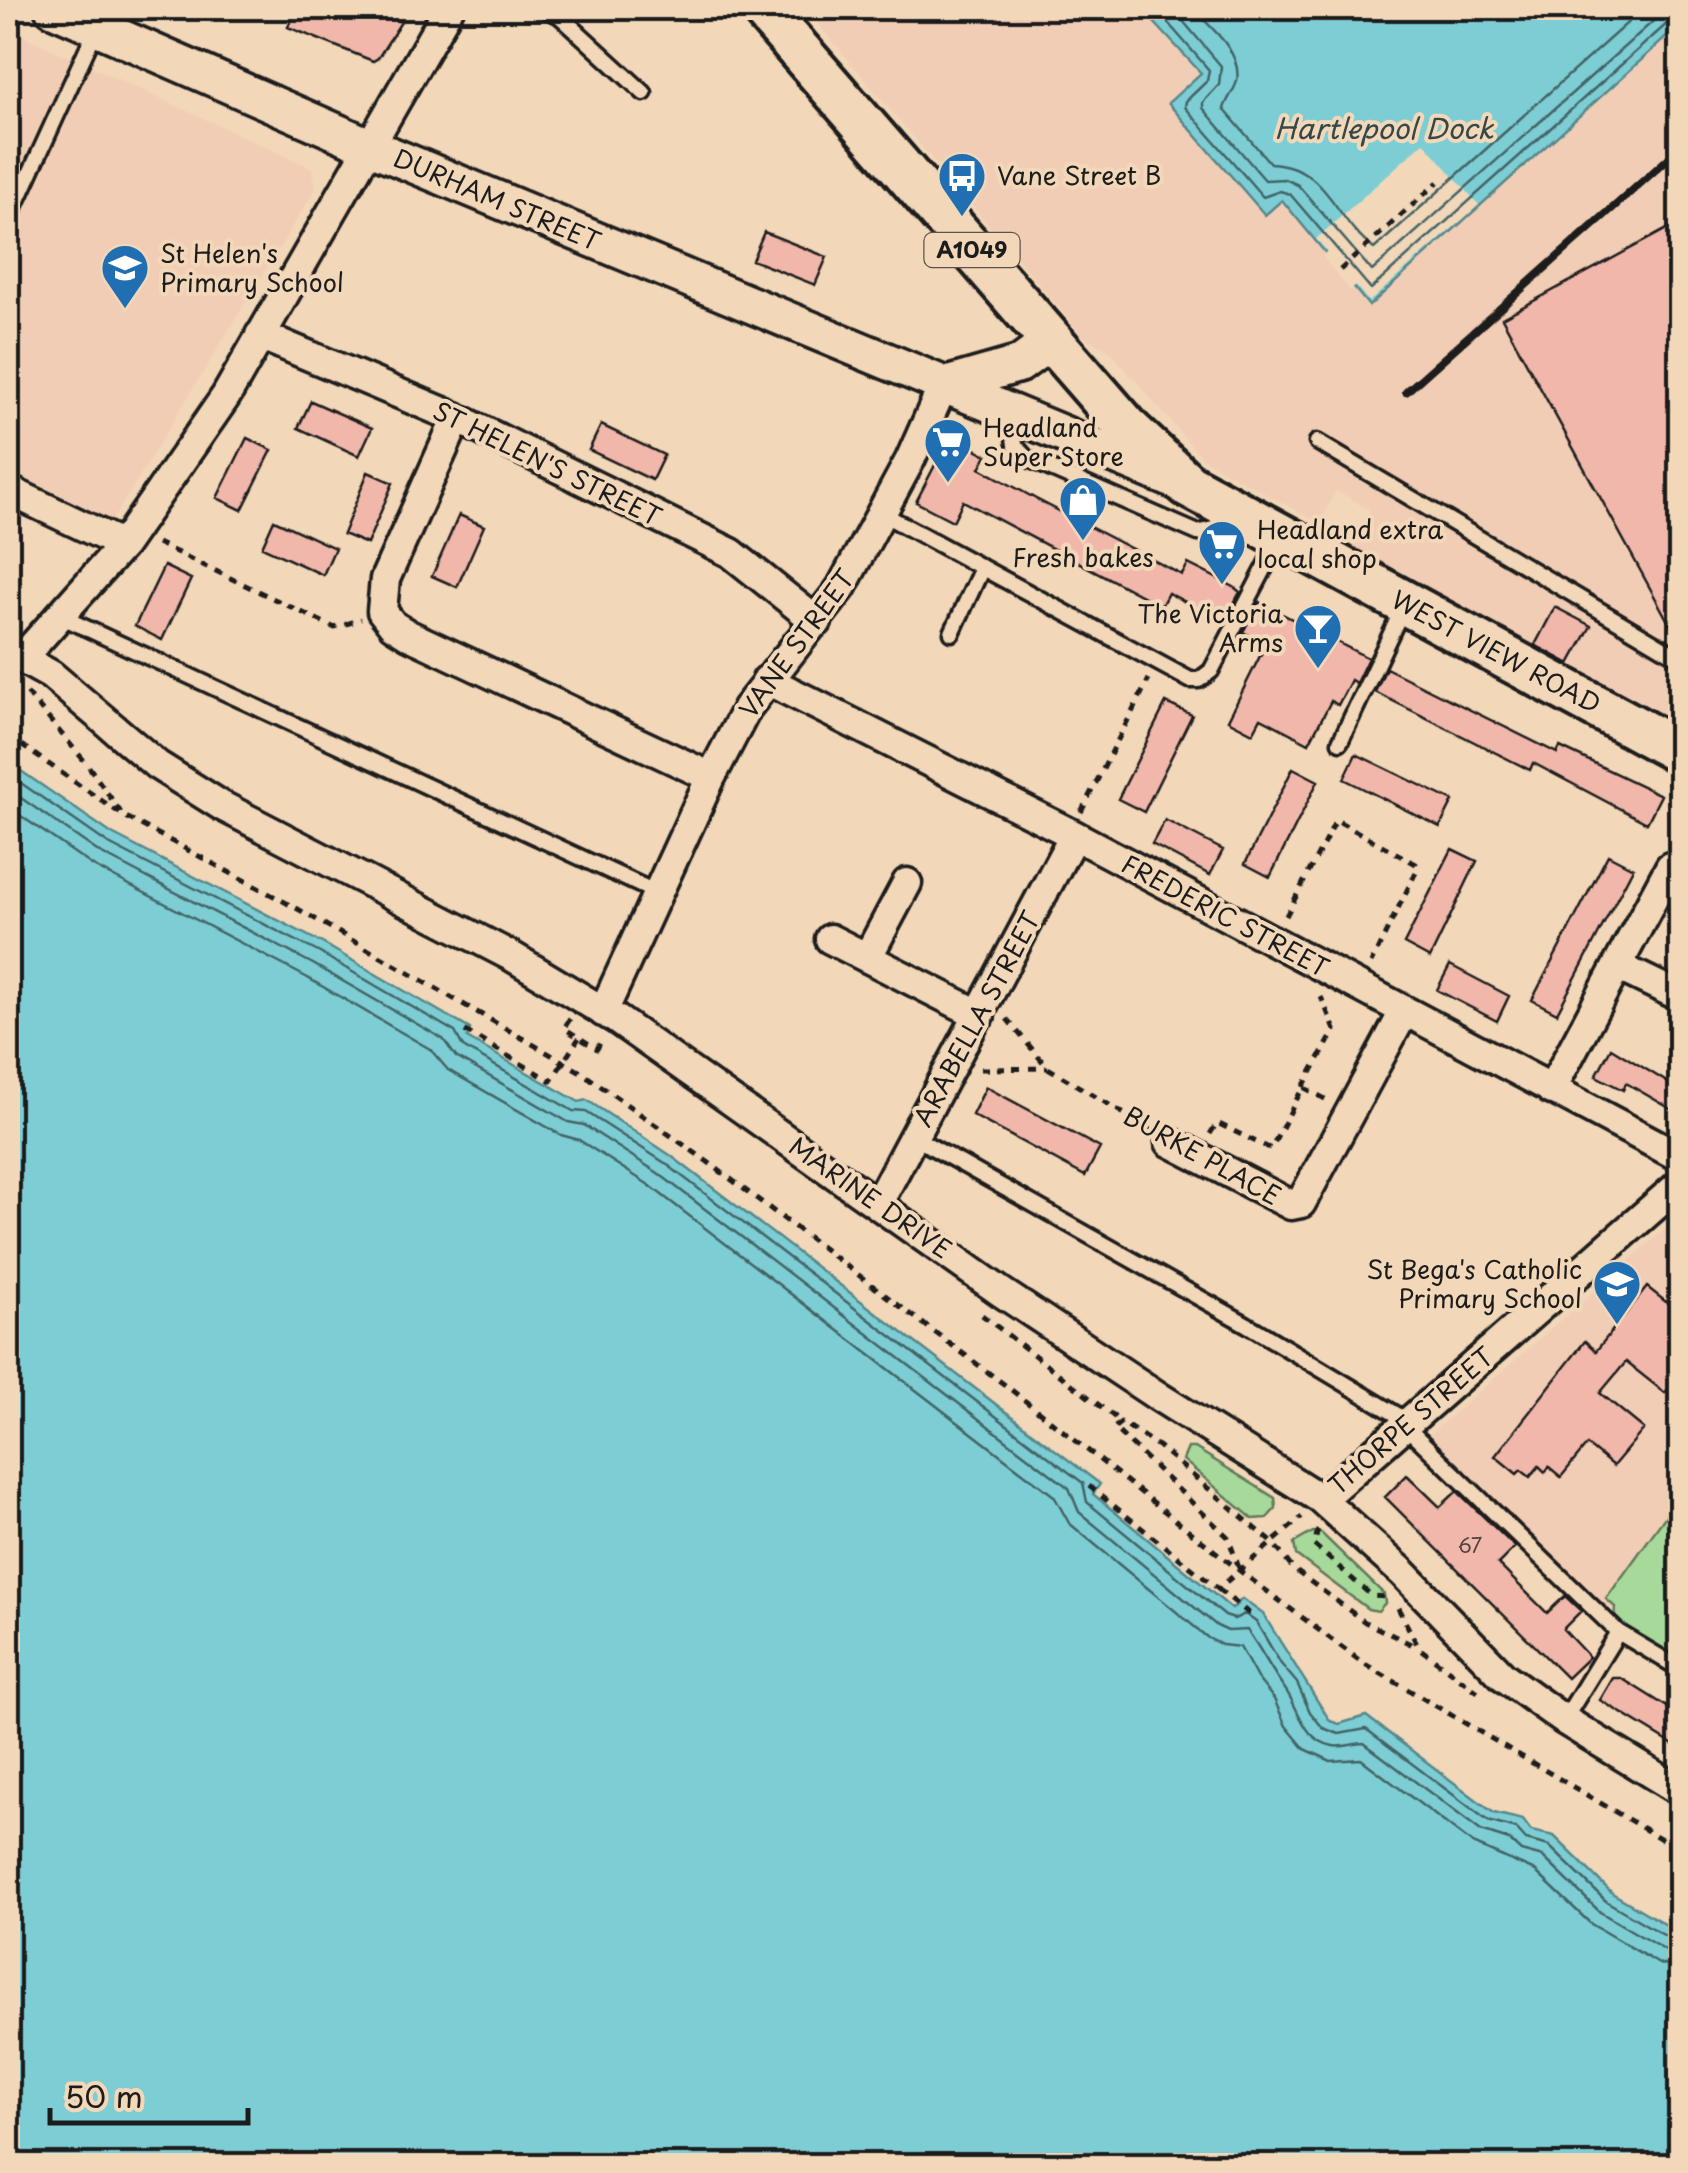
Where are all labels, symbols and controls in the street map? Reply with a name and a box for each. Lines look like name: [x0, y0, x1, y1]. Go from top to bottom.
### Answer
water label: Hartlepool Dock: [1275, 106, 1494, 149]
street label: DURHAM STREET: [388, 138, 608, 260]
bus stop icon: Vane Street B: [936, 150, 988, 218]
place label: Vane Street B: [997, 156, 1161, 194]
road number: A1049: [924, 233, 1020, 267]
place label: St Helen's Primary School: [160, 234, 344, 301]
school or university icon: St Helen's Primary School: [99, 242, 151, 310]
street label: ST HELEN'S STREET: [427, 391, 669, 535]
place label: Headland Super Store: [983, 408, 1124, 475]
supermarket icon: Headland Super Store: [922, 416, 974, 484]
shop icon: Fresh bakes: [1057, 474, 1109, 542]
place label: Headland extra local shop: [1257, 510, 1443, 577]
supermarket icon: Headland extra local shop: [1196, 518, 1248, 586]
place label: Fresh bakes: [1012, 538, 1154, 576]
street label: VANE STREET: [729, 560, 864, 726]
street label: WEST VIEW ROAD: [1385, 580, 1608, 722]
place label: The Victoria Arms: [1137, 594, 1283, 661]
bar icon: The Victoria Arms: [1292, 602, 1344, 670]
street label: FREDERIC STREET: [1115, 844, 1337, 986]
street label: ARABELLA STREET: [903, 904, 1049, 1133]
street label: BURKE PLACE: [1117, 1096, 1288, 1214]
street label: MARINE DRIVE: [781, 1127, 960, 1267]
place label: St Bega's Catholic Primary School: [1366, 1250, 1582, 1317]
school or university icon: St Bega's Catholic Primary School: [1591, 1258, 1643, 1326]
street label: THORPE STREET: [1319, 1337, 1502, 1503]
house number: 67: [1458, 1530, 1482, 1560]
scale bar: [50, 2063, 248, 2125]
text: 50 m: [65, 2073, 143, 2118]

